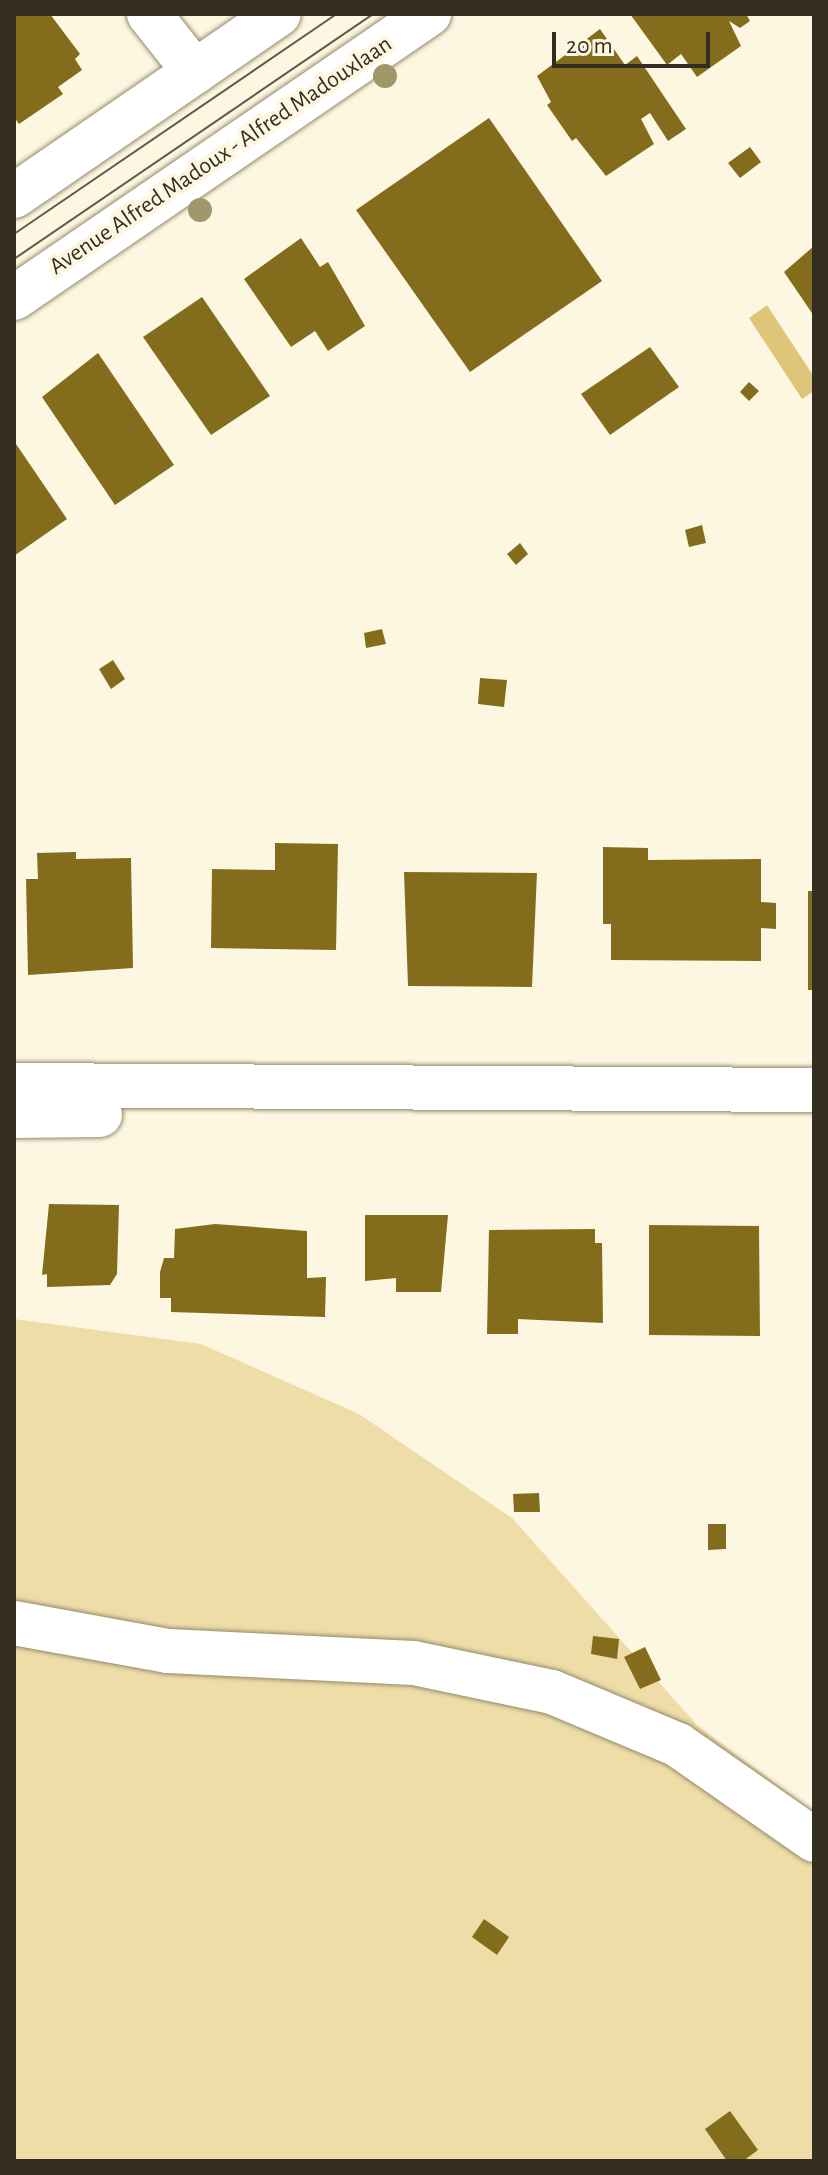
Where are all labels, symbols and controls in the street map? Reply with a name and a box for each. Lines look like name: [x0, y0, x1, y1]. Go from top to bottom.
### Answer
scale bar: [556, 16, 714, 66]
street label: Avenue Alfred Madoux - Alfred Madouxlaan: [44, 30, 398, 282]
text: 20 m: [566, 34, 613, 58]

